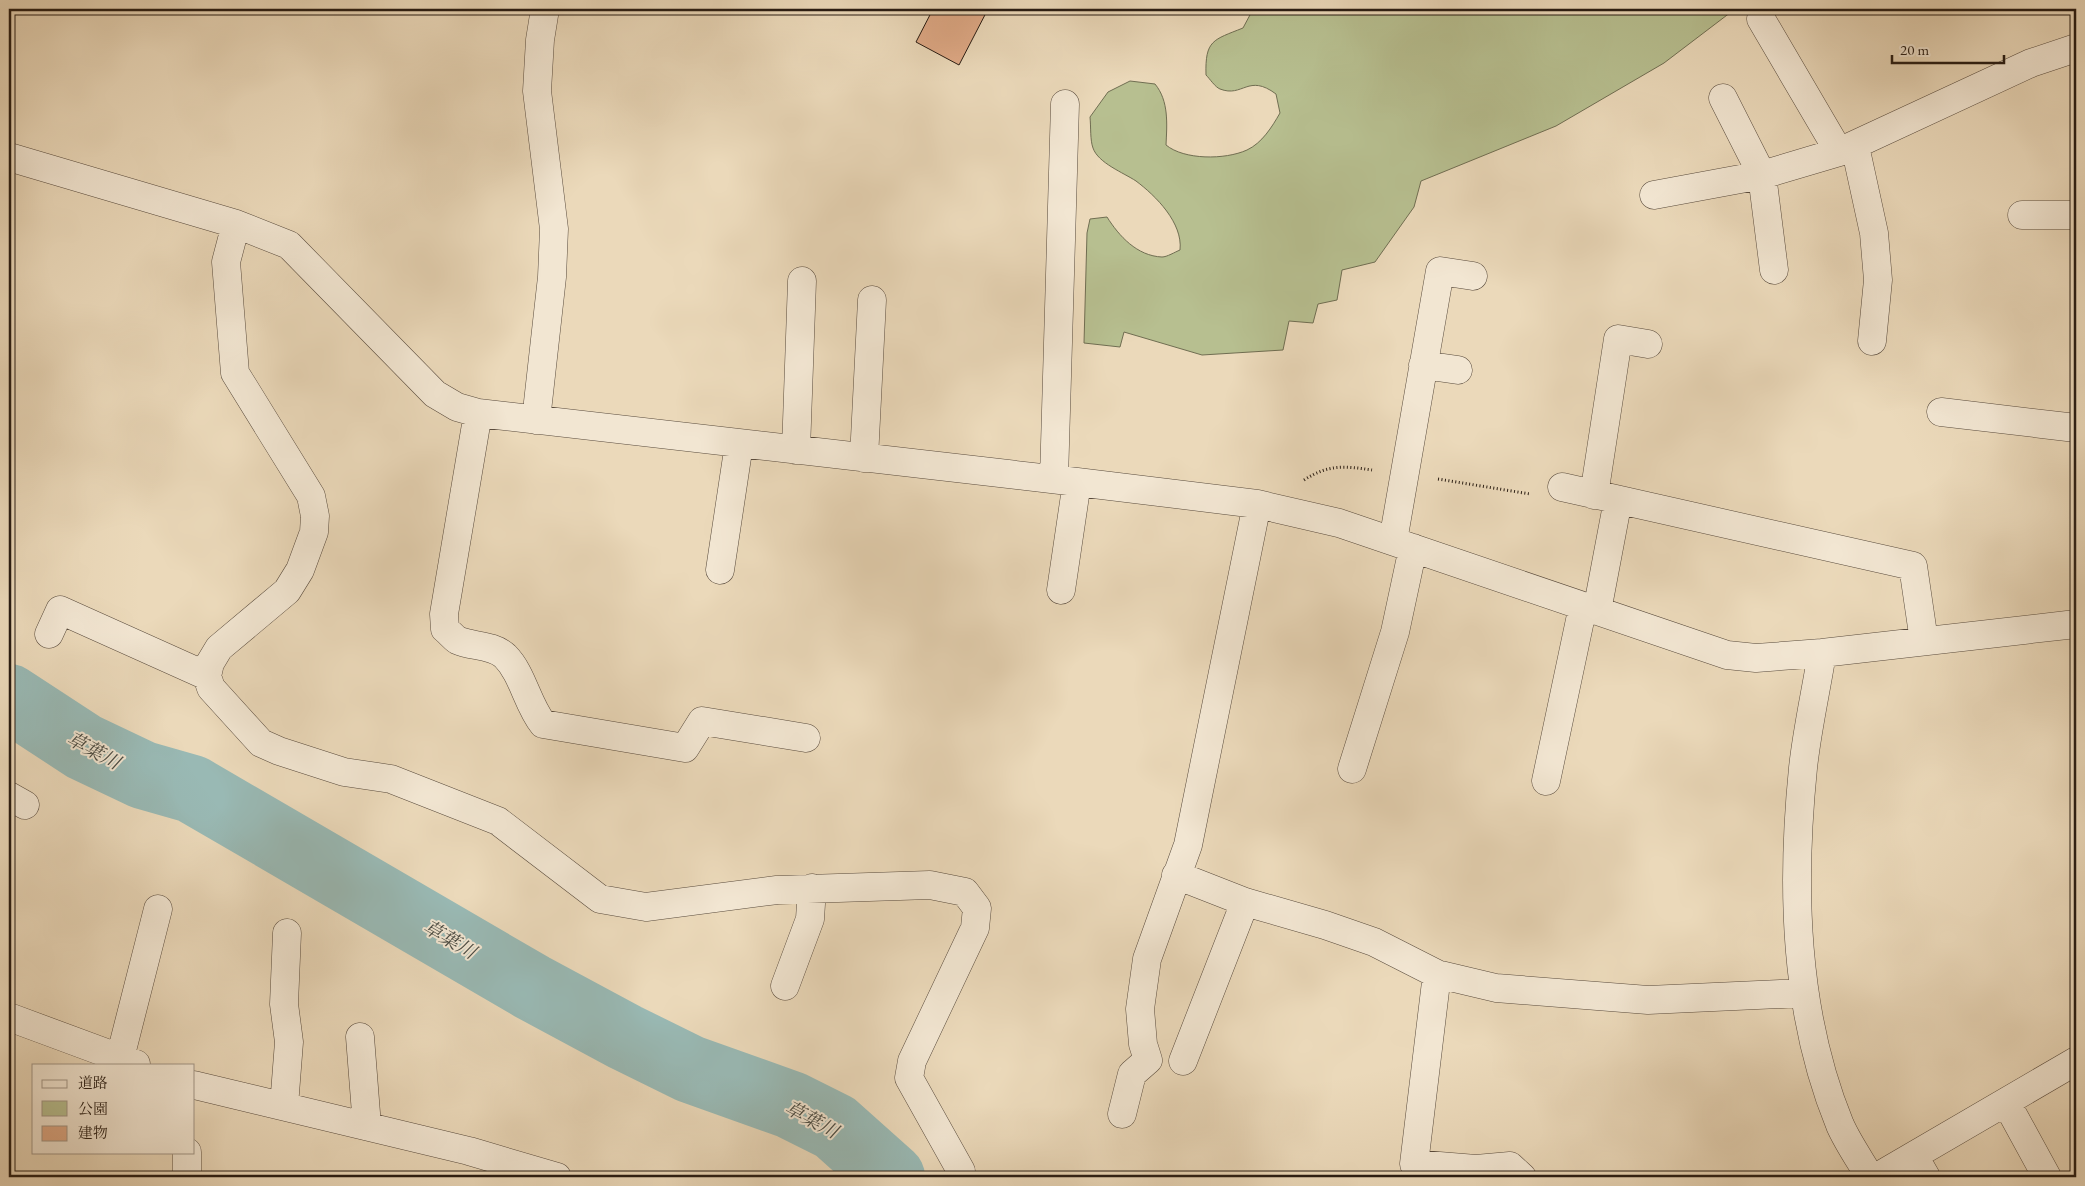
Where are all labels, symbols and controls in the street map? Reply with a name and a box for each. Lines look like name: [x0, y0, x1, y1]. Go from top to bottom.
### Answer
scale bar: [1892, 32, 2005, 64]
text: 20 m: [1900, 40, 1929, 59]
water label: 草葉川: [63, 726, 127, 776]
water label: 草葉川: [419, 914, 482, 966]
legend: [32, 1064, 195, 1154]
text: 道路: [78, 1073, 108, 1092]
water label: 草葉川: [781, 1095, 845, 1145]
text: 公園: [78, 1099, 108, 1118]
text: 建物: [78, 1123, 108, 1142]

